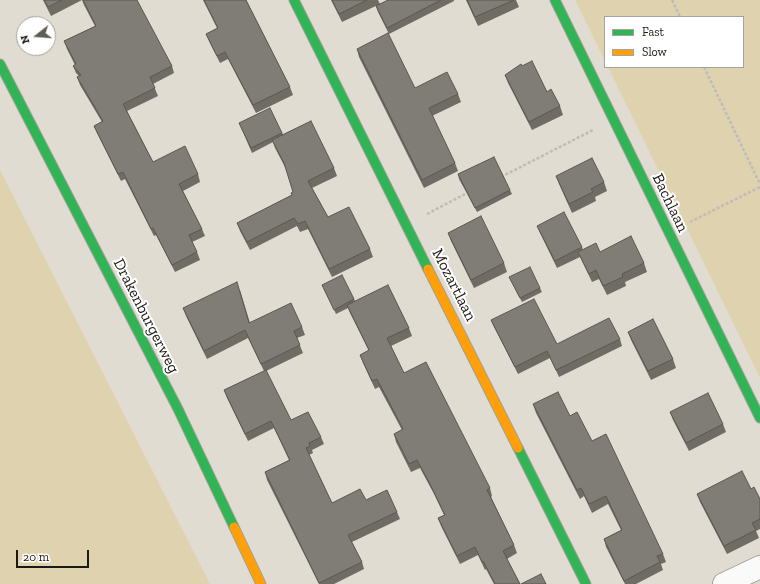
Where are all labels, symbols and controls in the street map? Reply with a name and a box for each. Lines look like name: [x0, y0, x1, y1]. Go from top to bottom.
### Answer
north arrow: [16, 16, 56, 56]
legend: [604, 16, 744, 68]
text: Fast: [642, 25, 664, 39]
text: N: [18, 33, 32, 45]
text: Slow: [642, 45, 667, 59]
street label: Bachlaan: [648, 171, 692, 235]
street label: Mozartlaan: [428, 246, 480, 324]
street label: Drakenburgerweg: [109, 255, 183, 377]
scale bar: [18, 542, 91, 568]
text: 20 m: [23, 550, 49, 564]

